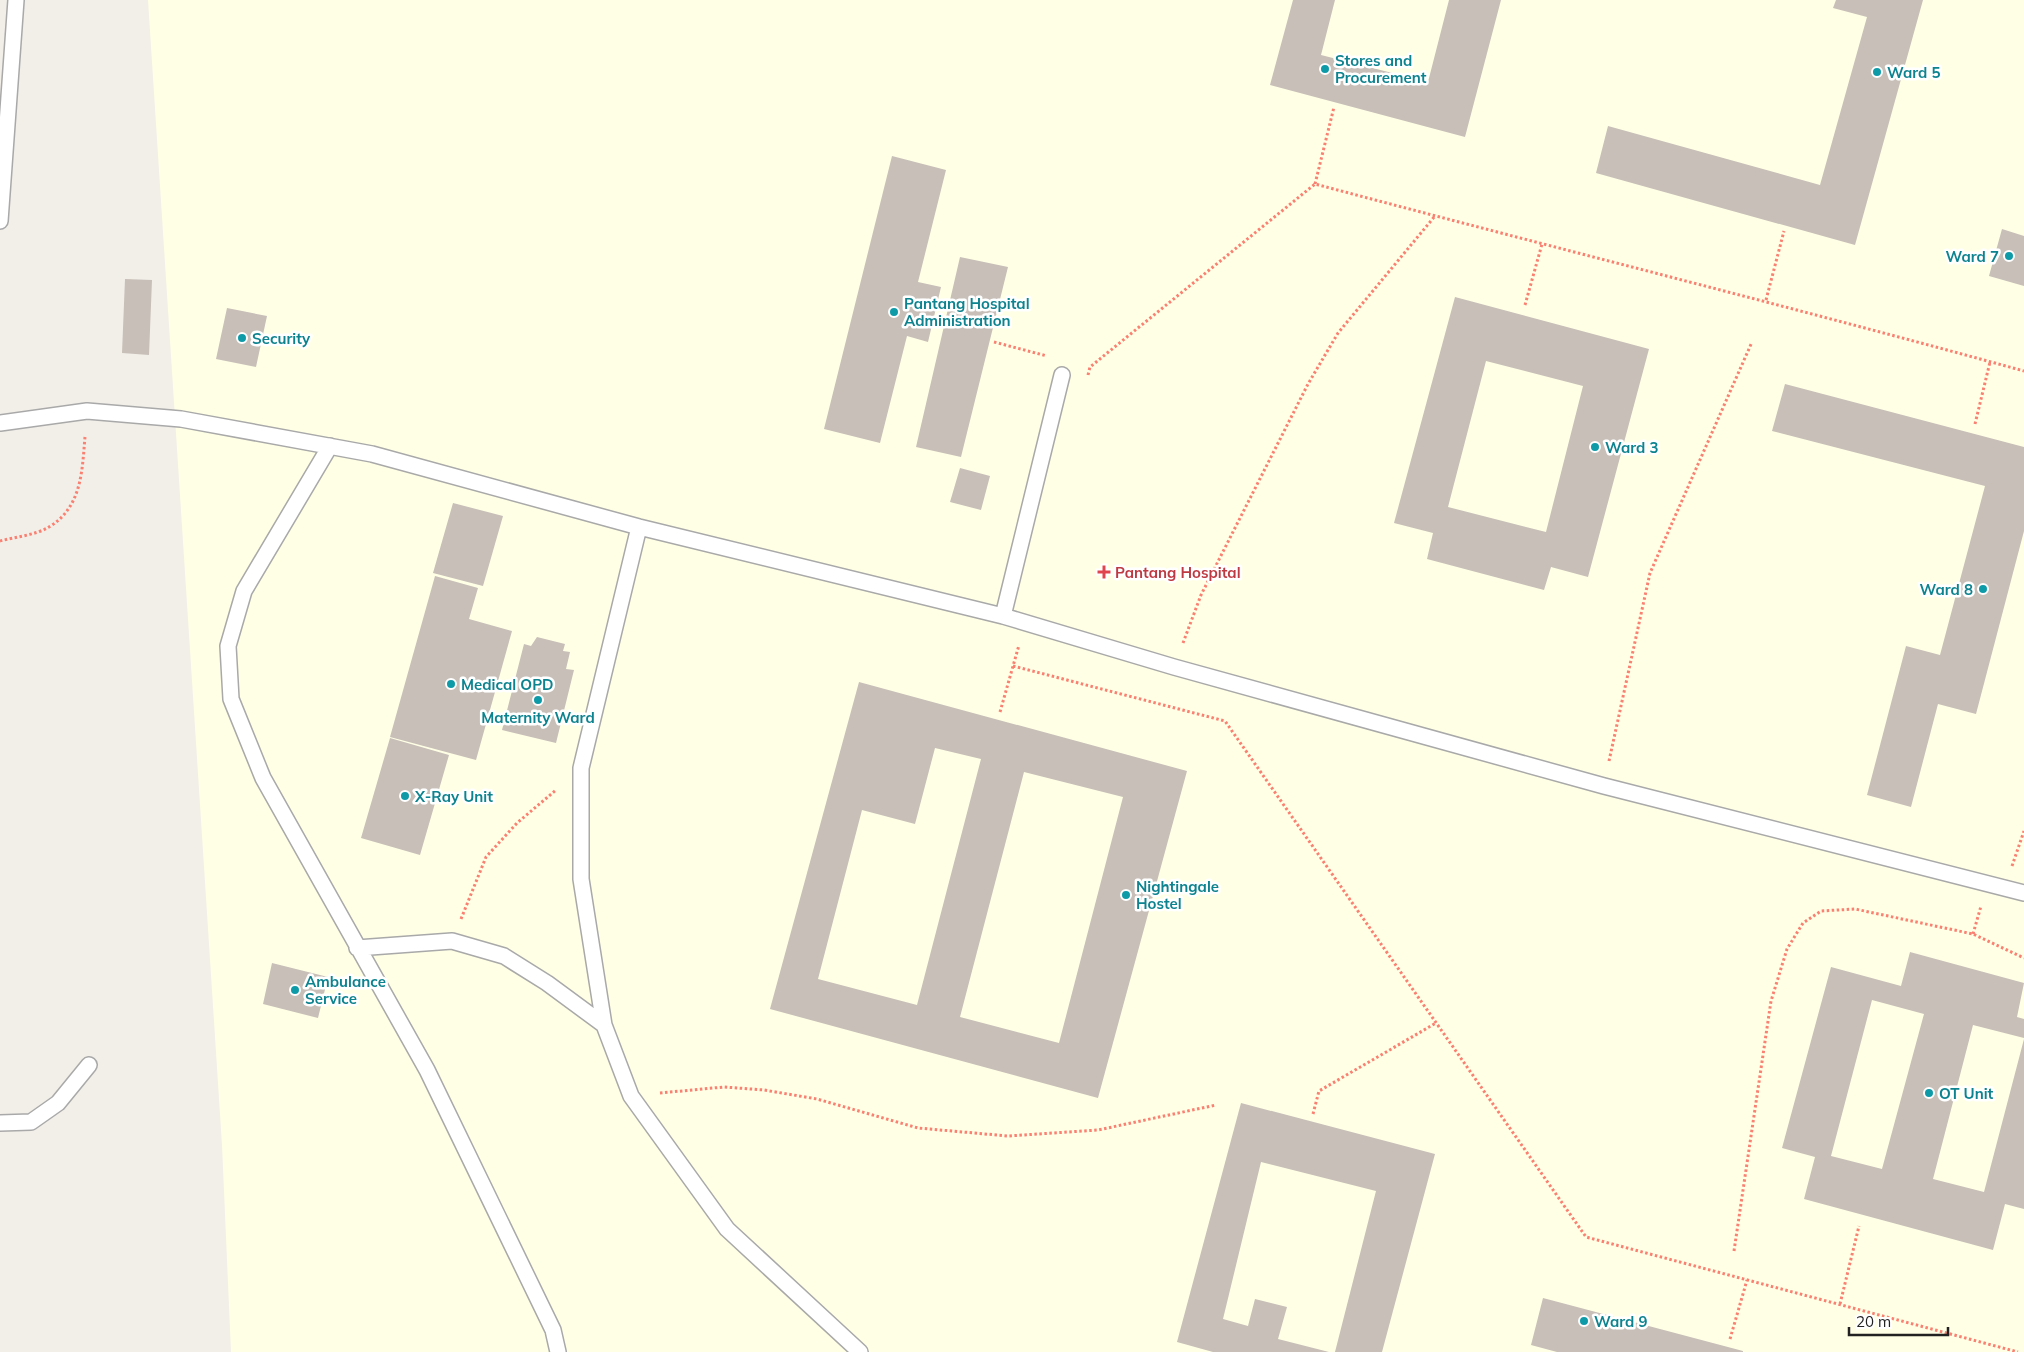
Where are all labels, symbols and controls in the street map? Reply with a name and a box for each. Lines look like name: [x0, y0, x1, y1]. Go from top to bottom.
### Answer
place label: Stores and Procurement: [1335, 51, 1427, 87]
marker: Stores and Procurement: [1319, 63, 1331, 75]
place label: Ward 5: [1887, 63, 1940, 82]
marker: Ward 5: [1871, 66, 1883, 78]
place label: Ward 7: [1946, 247, 1999, 266]
marker: Ward 7: [2003, 250, 2015, 262]
place label: Pantang Hospital Administration: [904, 294, 1030, 330]
marker: Pantang Hospital Administration: [888, 306, 900, 318]
place label: Security: [252, 329, 311, 348]
marker: Security: [236, 332, 248, 344]
place label: Ward 3: [1605, 438, 1658, 457]
marker: Ward 3: [1589, 441, 1601, 453]
place label: Pantang Hospital: [1115, 563, 1241, 582]
marker: Pantang Hospital: [1097, 565, 1111, 579]
place label: Ward 8: [1920, 580, 1973, 599]
marker: Ward 8: [1977, 583, 1989, 595]
place label: Medical OPD: [461, 675, 554, 694]
marker: Medical OPD: [445, 678, 457, 690]
marker: Maternity Ward: [532, 694, 544, 706]
place label: Maternity Ward: [481, 708, 595, 727]
place label: X-Ray Unit: [414, 787, 493, 806]
marker: X-Ray Unit: [399, 790, 411, 802]
place label: Nightingale Hostel: [1136, 877, 1219, 913]
marker: Nightingale Hostel: [1120, 889, 1132, 901]
place label: Ambulance Service: [305, 972, 386, 1008]
marker: Ambulance Service: [289, 984, 301, 996]
place label: OT Unit: [1939, 1084, 1994, 1103]
marker: OT Unit: [1923, 1087, 1935, 1099]
scale bar: [1849, 1304, 1948, 1336]
place label: Ward 9: [1594, 1312, 1647, 1331]
text: 20 m: [1856, 1312, 1891, 1331]
marker: Ward 9: [1578, 1315, 1590, 1327]

